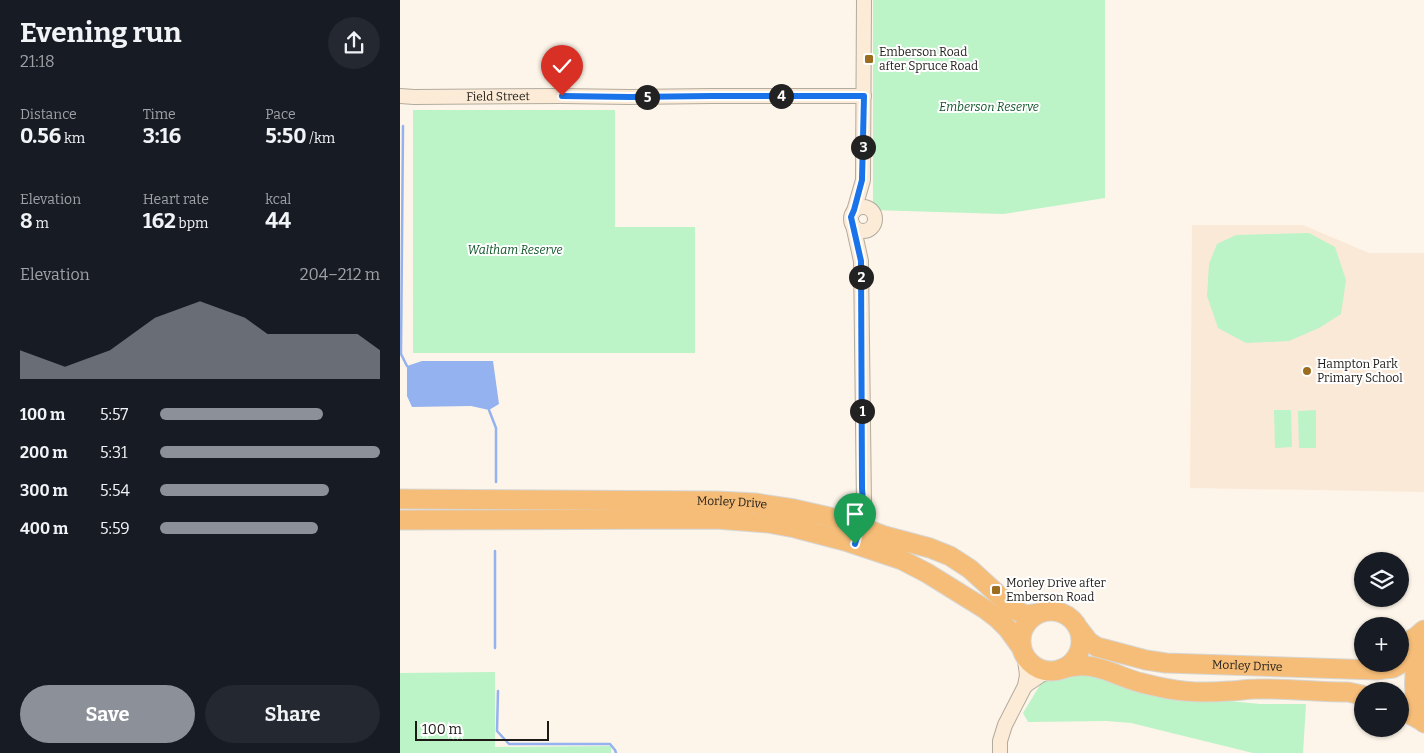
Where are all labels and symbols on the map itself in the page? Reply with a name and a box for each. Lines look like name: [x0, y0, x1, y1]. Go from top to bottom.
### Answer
pin: [541, 45, 583, 96]
place label: Emberson Road after Spruce Road: [879, 45, 978, 73]
marker: Emberson Road after Spruce Road: [863, 53, 875, 65]
pin: 5: [634, 84, 660, 110]
pin: 4: [768, 84, 794, 108]
street label: Field Street: [466, 89, 530, 104]
park label: Emberson Reserve: [939, 100, 1039, 114]
pin: 3: [850, 134, 876, 160]
park label: Waltham Reserve: [468, 243, 563, 257]
pin: 2: [848, 264, 874, 290]
place label: Hampton Park Primary School: [1317, 357, 1403, 385]
marker: Hampton Park Primary School: [1301, 365, 1313, 377]
pin: 1: [850, 398, 874, 424]
pin: [834, 493, 876, 544]
street label: Morley Drive: [697, 494, 768, 512]
place label: Morley Drive after Emberson Road: [1006, 576, 1107, 604]
marker: Morley Drive after Emberson Road: [990, 584, 1002, 596]
street label: Morley Drive: [1212, 658, 1283, 674]
scale bar: [415, 718, 549, 741]

